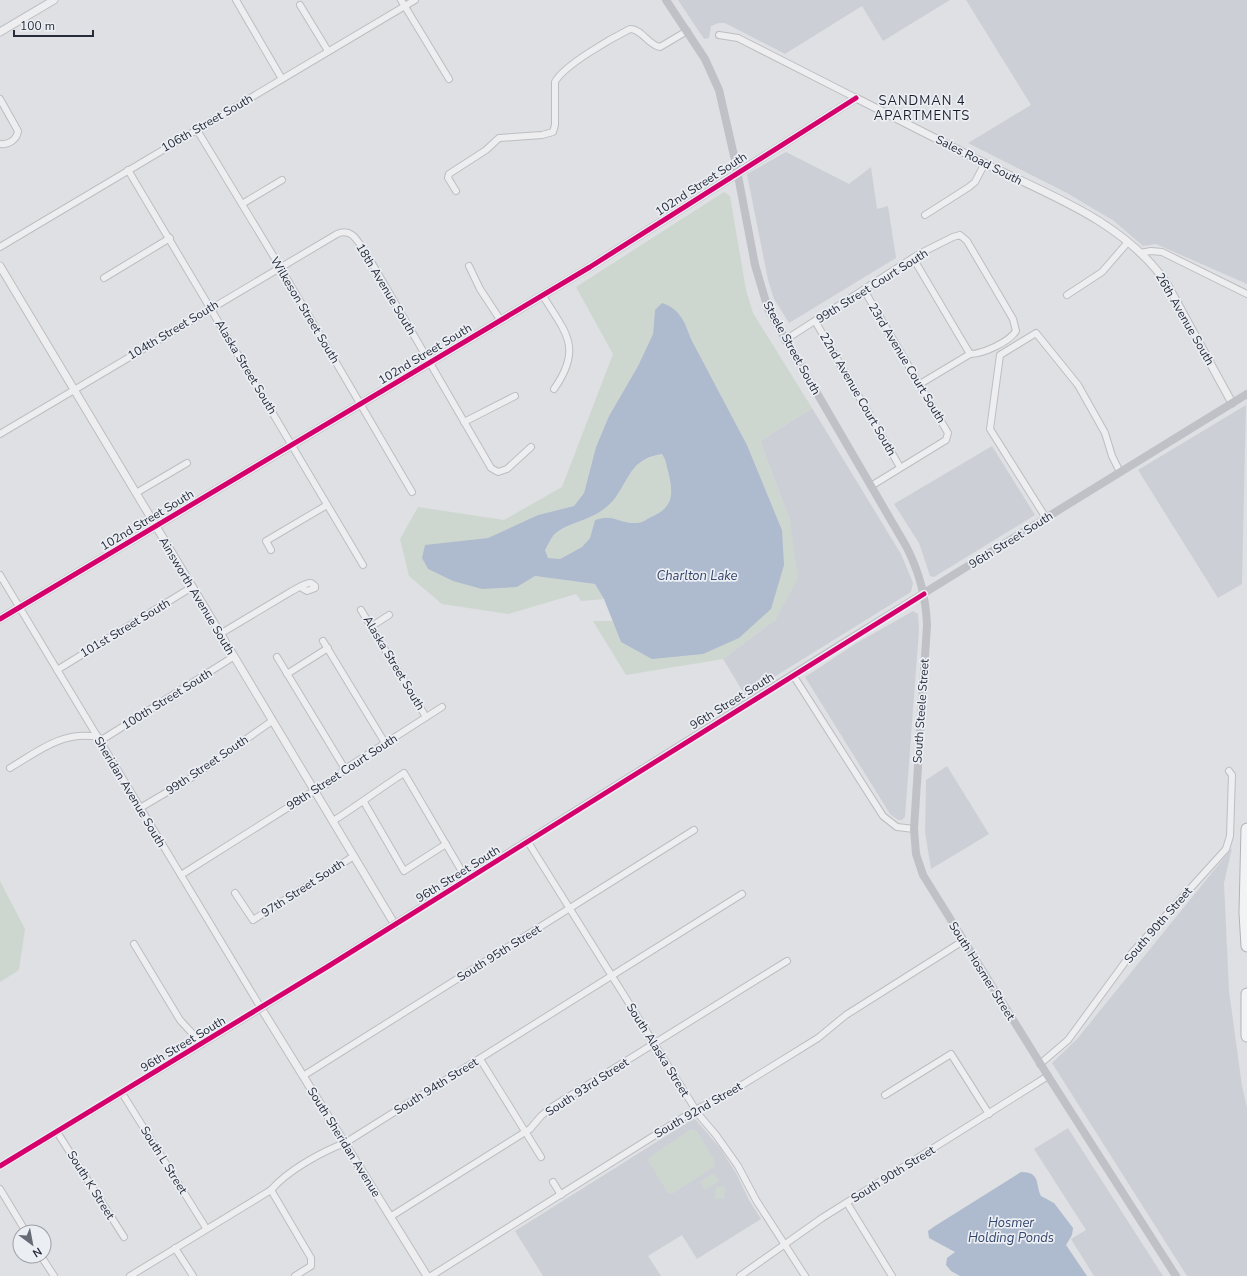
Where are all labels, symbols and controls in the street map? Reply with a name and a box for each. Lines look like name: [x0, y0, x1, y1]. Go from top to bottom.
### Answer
scale bar: [14, 12, 93, 38]
text: 100 m: [20, 18, 55, 34]
street label: 106th Street South: [158, 90, 256, 156]
district label: SANDMAN 4 APARTMENTS: [874, 92, 970, 125]
street label: Sales Road South: [933, 131, 1025, 189]
street label: 102nd Street South: [652, 148, 750, 220]
street label: 18th Avenue South: [352, 240, 420, 338]
street label: 99th Street Court South: [813, 245, 931, 327]
street label: Wilkeson Street South: [267, 254, 343, 366]
street label: 26th Avenue South: [1152, 270, 1218, 368]
street label: 104th Street South: [125, 297, 221, 363]
street label: Steele Street South: [760, 298, 824, 398]
street label: 23rd Avenue Court South: [865, 300, 949, 426]
street label: Alaska Street South: [211, 317, 281, 417]
street label: 102nd Street South: [375, 320, 475, 388]
street label: 22nd Avenue Court South: [816, 329, 900, 459]
street label: 102nd Street South: [97, 486, 197, 554]
street label: 96th Street South: [966, 508, 1056, 572]
street label: Ainsworth Avenue South: [155, 534, 239, 658]
water label: Charlton Lake: [656, 567, 738, 585]
street label: 101st Street South: [77, 595, 173, 661]
street label: Alaska Street South: [359, 613, 429, 713]
street label: South Steele Street: [909, 657, 933, 764]
street label: 100th Street South: [119, 665, 215, 733]
street label: 96th Street South: [687, 669, 777, 733]
street label: 98th Street Court South: [284, 730, 400, 814]
street label: 99th Street South: [163, 731, 251, 799]
street label: Sheridan Avenue South: [91, 734, 169, 850]
street label: 96th Street South: [413, 842, 503, 906]
street label: 97th Street South: [258, 855, 348, 921]
street label: South 90th Street: [1120, 883, 1196, 967]
street label: South Hosmer Street: [945, 919, 1019, 1024]
street label: South 95th Street: [454, 920, 545, 985]
street label: South Alaska Street: [623, 1000, 694, 1100]
street label: 96th Street South: [138, 1012, 228, 1076]
street label: South 94th Street: [391, 1053, 482, 1118]
street label: South 93rd Street: [542, 1054, 632, 1120]
street label: South 92nd Street: [651, 1078, 746, 1142]
street label: South Sheridan Avenue: [304, 1084, 384, 1200]
street label: South L Street: [137, 1123, 192, 1198]
street label: South 90th Street: [848, 1141, 939, 1206]
street label: South K Street: [63, 1148, 119, 1223]
water label: Hosmer Holding Ponds: [968, 1214, 1054, 1247]
north arrow: [12, 1224, 52, 1264]
text: N: [30, 1244, 45, 1261]

